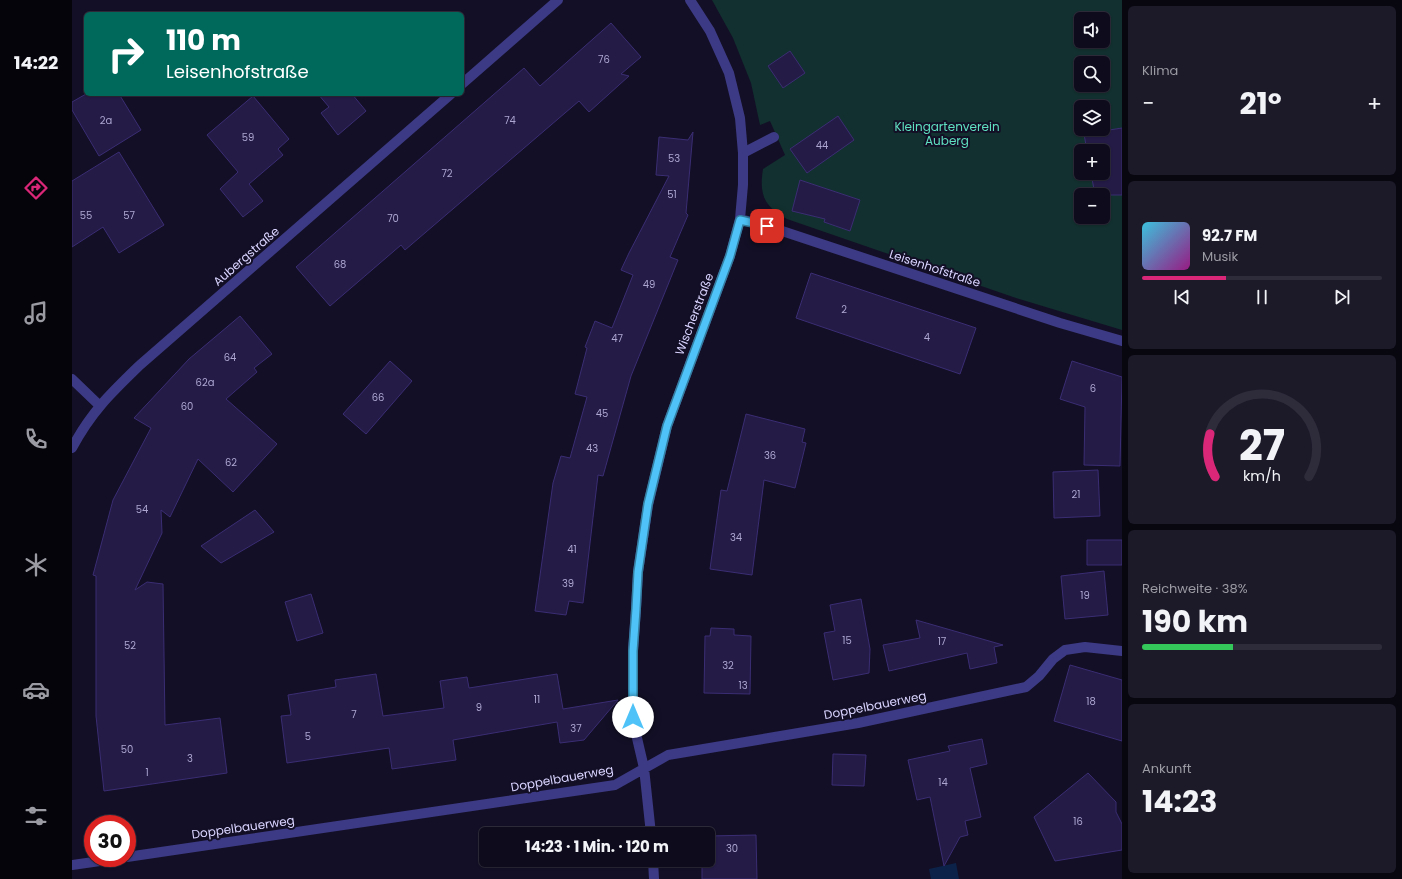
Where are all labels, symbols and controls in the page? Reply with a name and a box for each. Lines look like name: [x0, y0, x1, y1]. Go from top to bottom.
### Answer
map controls: [1074, 12, 1110, 224]
button: sound: [1074, 12, 1110, 48]
text: 110 m: [166, 21, 241, 60]
icon: right: [100, 28, 152, 80]
text: 14:22: [14, 50, 58, 75]
house number: 76: [598, 52, 610, 67]
button: search: [1074, 56, 1110, 92]
text: Leisenhofstraße: [166, 59, 309, 84]
text: Klima: [1142, 61, 1178, 80]
text: 21°: [1239, 82, 1282, 125]
text: −: [1142, 88, 1154, 119]
text: +: [1367, 88, 1382, 119]
button: layers: [1074, 100, 1110, 136]
house number: 2a: [100, 113, 112, 128]
house number: 74: [504, 113, 516, 128]
park label: Kleingartenverein Auberg: [894, 118, 1000, 149]
house number: 59: [242, 130, 254, 145]
house number: 44: [816, 138, 828, 153]
button: +: [1074, 144, 1110, 180]
house number: 53: [668, 151, 680, 166]
house number: 72: [441, 166, 453, 181]
icon: directions: [22, 174, 50, 202]
house number: 51: [667, 187, 677, 202]
button: −: [1074, 188, 1110, 224]
house number: 55: [80, 208, 92, 223]
house number: 57: [123, 208, 135, 223]
pin: [750, 209, 784, 243]
house number: 70: [387, 211, 399, 226]
icon: arrive: [756, 215, 778, 237]
street label: Aubergstraße: [209, 222, 283, 290]
text: 92.7 FM: [1202, 225, 1257, 246]
street label: Leisenhofstraße: [887, 245, 983, 291]
text: Musik: [1202, 247, 1238, 266]
house number: 68: [334, 257, 346, 272]
street label: Wischerstraße: [671, 271, 717, 357]
house number: 49: [643, 277, 655, 292]
icon: previous: [1171, 286, 1193, 308]
icon: pause: [1251, 286, 1273, 308]
icon: next: [1331, 286, 1353, 308]
icon: music: [22, 299, 50, 327]
house number: 2: [841, 302, 847, 317]
house number: 4: [924, 330, 930, 345]
house number: 47: [611, 331, 623, 346]
house number: 64: [224, 350, 236, 365]
house number: 62a: [196, 375, 214, 390]
house number: 6: [1090, 381, 1096, 396]
house number: 66: [372, 390, 384, 405]
house number: 60: [181, 399, 193, 414]
house number: 45: [596, 406, 608, 421]
text: 27: [1239, 416, 1285, 475]
icon: phone: [22, 425, 50, 453]
house number: 43: [586, 441, 598, 456]
house number: 36: [764, 448, 776, 463]
house number: 62: [225, 455, 237, 470]
text: km/h: [1243, 466, 1281, 486]
house number: 21: [1072, 487, 1080, 502]
house number: 54: [136, 502, 148, 517]
house number: 34: [730, 530, 742, 545]
house number: 41: [567, 542, 577, 557]
icon: climate: [22, 551, 50, 579]
house number: 39: [562, 576, 574, 591]
text: Reichweite · 38%: [1142, 579, 1248, 598]
house number: 19: [1080, 588, 1090, 603]
text: 190 km: [1142, 600, 1248, 643]
house number: 15: [842, 633, 852, 648]
house number: 17: [938, 634, 947, 649]
house number: 52: [124, 638, 136, 653]
house number: 32: [722, 658, 734, 673]
icon: car: [22, 676, 50, 704]
house number: 13: [738, 678, 748, 693]
street label: Doppelbauerweg: [822, 687, 928, 723]
house number: 11: [534, 692, 540, 707]
house number: 18: [1086, 694, 1096, 709]
position arrow: [612, 696, 654, 738]
house number: 9: [476, 700, 482, 715]
house number: 7: [351, 707, 357, 722]
house number: 37: [570, 721, 582, 736]
house number: 5: [305, 729, 311, 744]
house number: 50: [121, 742, 133, 757]
house number: 3: [187, 751, 193, 766]
text: Ankunft: [1142, 759, 1191, 778]
street label: Doppelbauerweg: [509, 761, 615, 795]
house number: 1: [145, 765, 149, 780]
house number: 14: [938, 775, 948, 790]
text: 14:23: [1142, 780, 1217, 823]
icon: filters: [22, 802, 50, 830]
street label: Doppelbauerweg: [190, 811, 296, 843]
house number: 16: [1073, 814, 1083, 829]
speed limit sign: 30: [84, 815, 136, 867]
text: 14:23 · 1 Min. · 120 m: [525, 836, 669, 857]
house number: 30: [726, 841, 738, 856]

